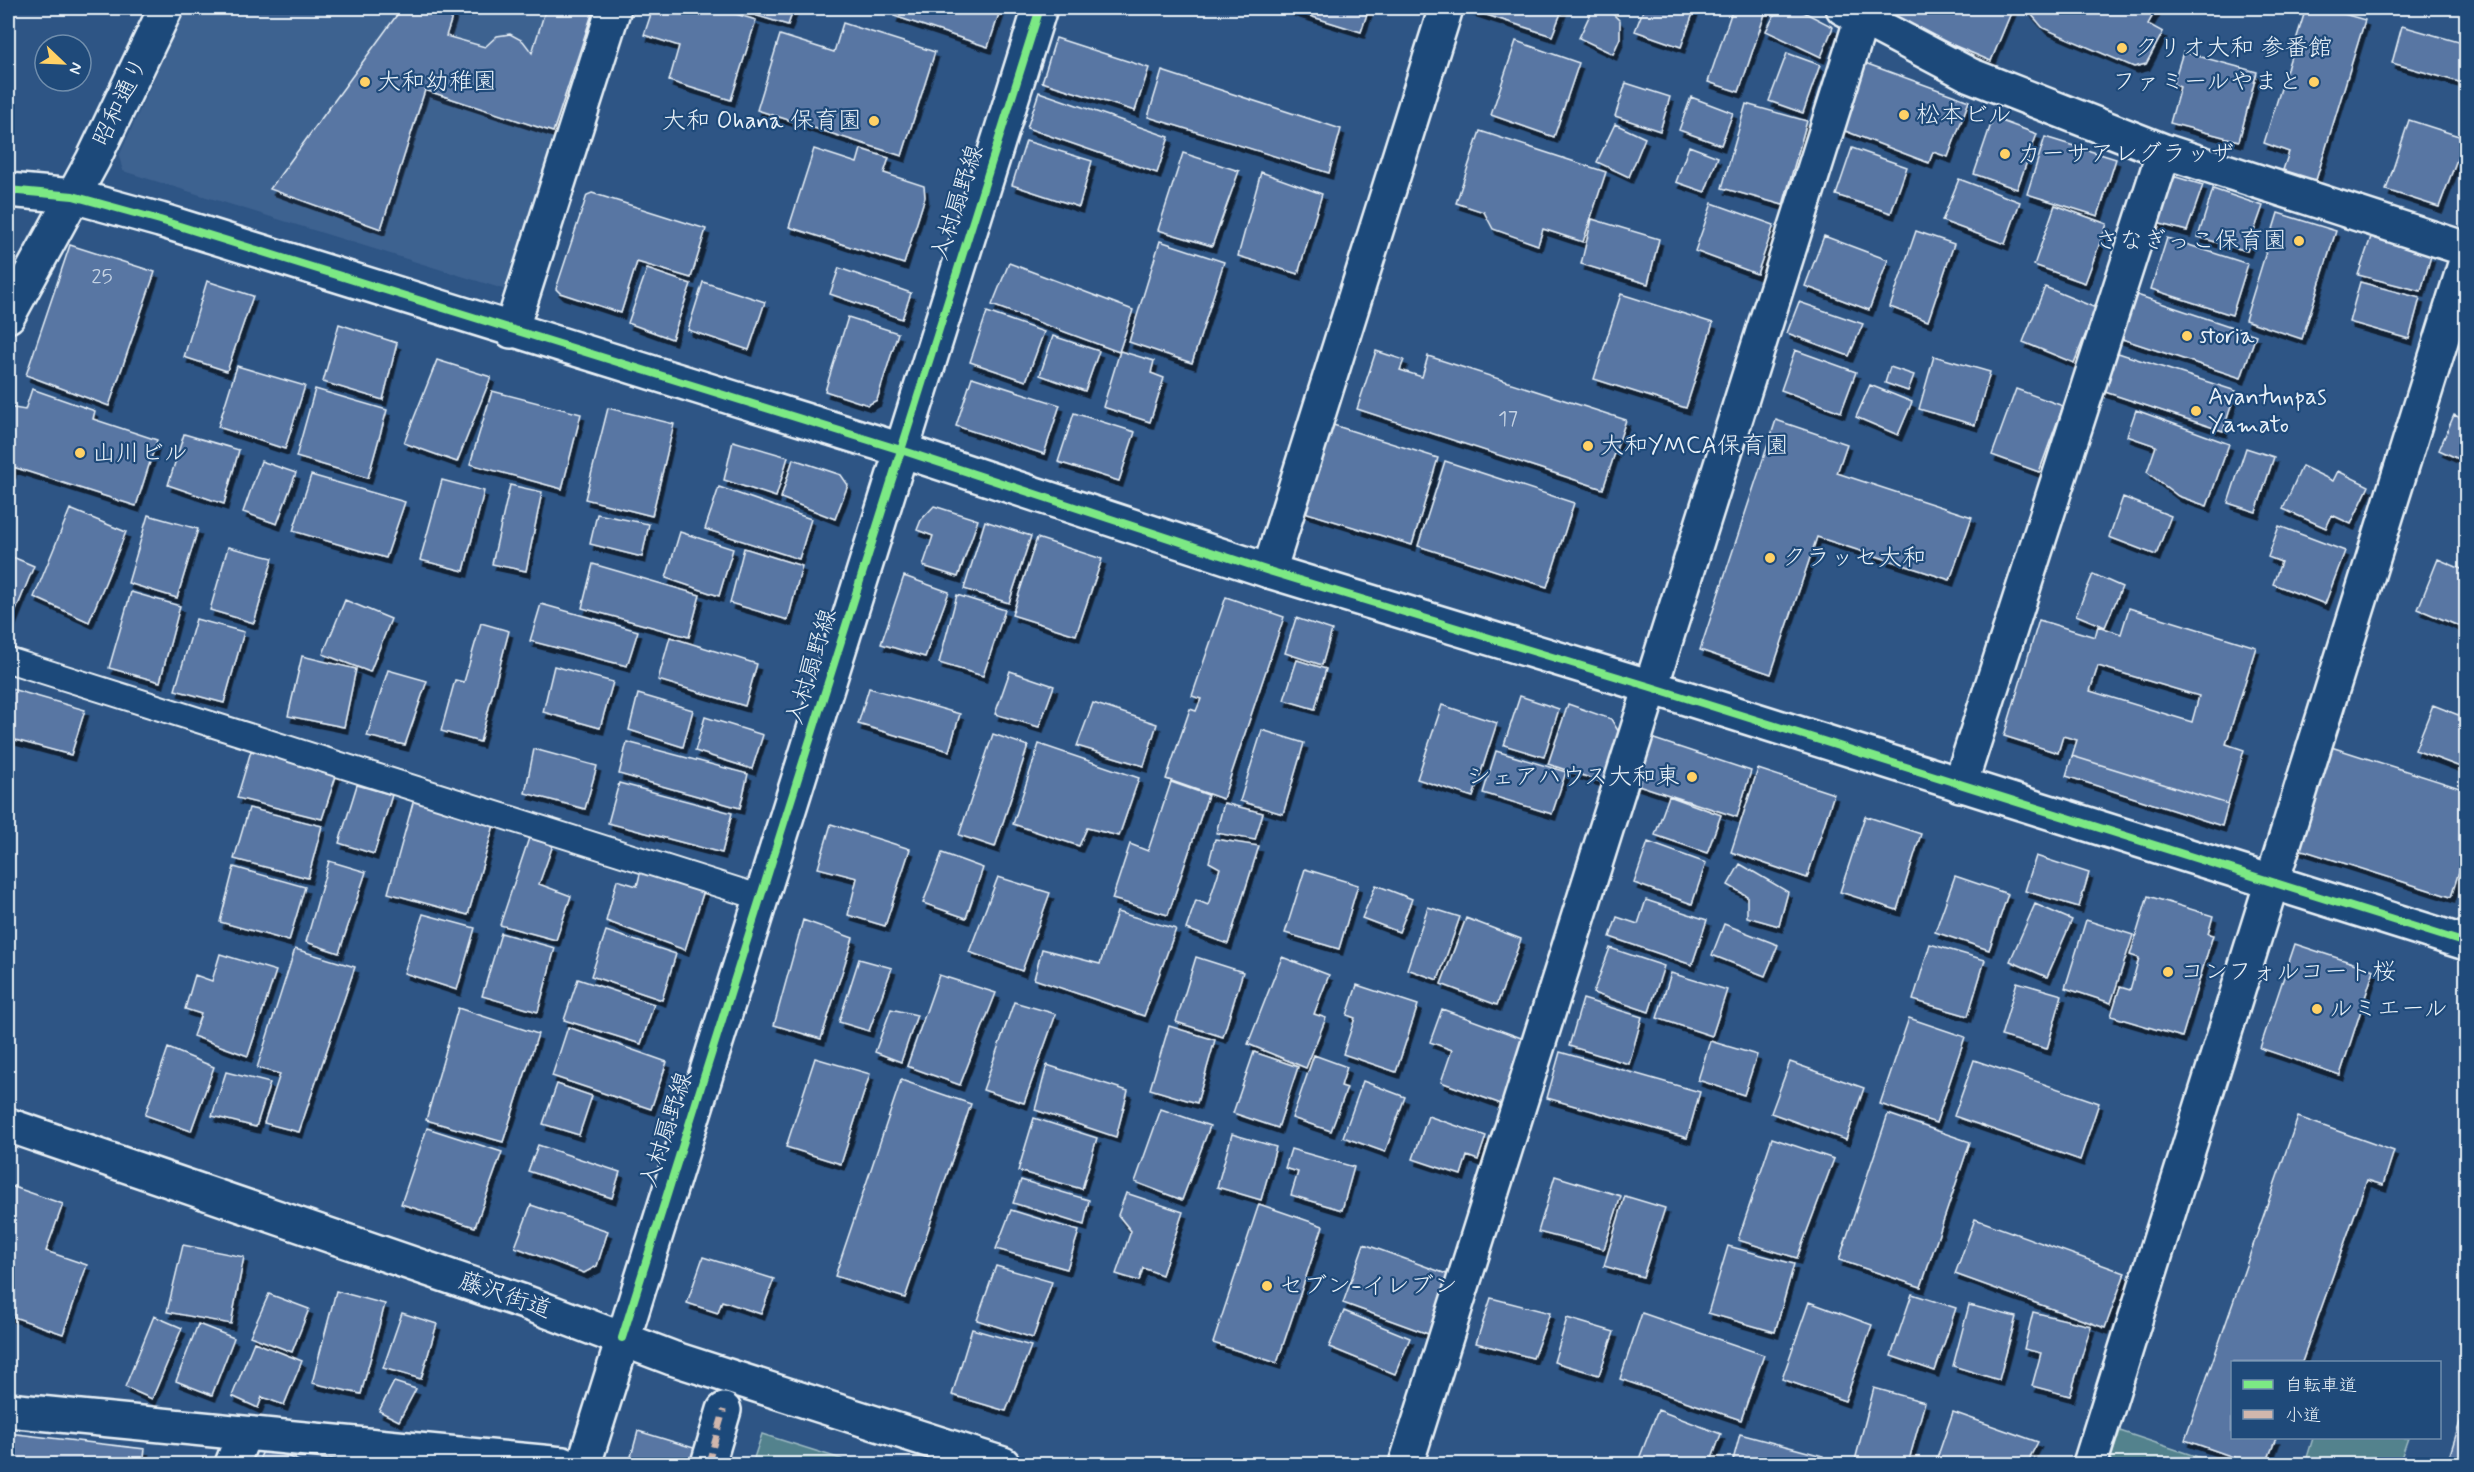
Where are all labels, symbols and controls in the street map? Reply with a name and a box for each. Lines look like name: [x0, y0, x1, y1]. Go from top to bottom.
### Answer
north arrow: [33, 33, 93, 93]
place label: クリオ大和 参番館: [2134, 33, 2332, 64]
marker: クリオ大和 参番館: [2115, 41, 2129, 55]
street label: 昭和通り: [86, 52, 156, 152]
text: N: [64, 59, 87, 77]
place label: 大和幼稚園: [377, 67, 497, 98]
place label: ファミールやまと: [2112, 67, 2302, 98]
marker: 大和幼稚園: [358, 75, 372, 89]
marker: ファミールやまと: [2307, 75, 2321, 89]
place label: 松本ビル: [1916, 100, 2012, 131]
place label: 大和 Ohana 保育園: [662, 106, 862, 137]
marker: 松本ビル: [1897, 108, 1911, 122]
marker: 大和 Ohana 保育園: [867, 114, 881, 128]
place label: カーサアレグラッザ: [2017, 139, 2234, 170]
street label: 入村扇野線: [925, 141, 991, 265]
marker: カーサアレグラッザ: [1998, 147, 2012, 161]
place label: さなぎっこ保育園: [2095, 226, 2287, 257]
marker: さなぎっこ保育園: [2292, 234, 2306, 248]
house number: 25: [91, 263, 113, 291]
place label: storia: [2199, 321, 2255, 352]
marker: storia: [2180, 329, 2194, 343]
place label: Avantunpas Yamato: [2208, 382, 2327, 441]
marker: Avantunpas Yamato: [2189, 404, 2203, 418]
house number: 17: [1498, 405, 1518, 433]
place label: 大和YMCA保育園: [1600, 431, 1789, 462]
place label: 山川ビル: [92, 438, 188, 469]
marker: 大和YMCA保育園: [1581, 439, 1595, 453]
marker: 山川ビル: [73, 446, 87, 460]
place label: クラッセ大和: [1782, 543, 1926, 574]
marker: クラッセ大和: [1763, 551, 1777, 565]
street label: 入村扇野線: [780, 605, 844, 729]
place label: シェアハウス大和東: [1466, 762, 1680, 793]
marker: シェアハウス大和東: [1685, 770, 1699, 784]
place label: コンフォルコート桜: [2180, 957, 2396, 988]
marker: コンフォルコート桜: [2161, 965, 2175, 979]
place label: ルミエール: [2329, 994, 2448, 1025]
marker: ルミエール: [2310, 1002, 2324, 1016]
street label: 入村扇野線: [634, 1068, 700, 1192]
street label: 藤沢街道: [455, 1266, 555, 1326]
place label: セブン-イレブン: [1279, 1271, 1458, 1302]
marker: セブン-イレブン: [1260, 1279, 1274, 1293]
legend: [2231, 1361, 2441, 1439]
text: 自転車道: [2285, 1374, 2357, 1398]
text: 小道: [2285, 1404, 2321, 1428]

